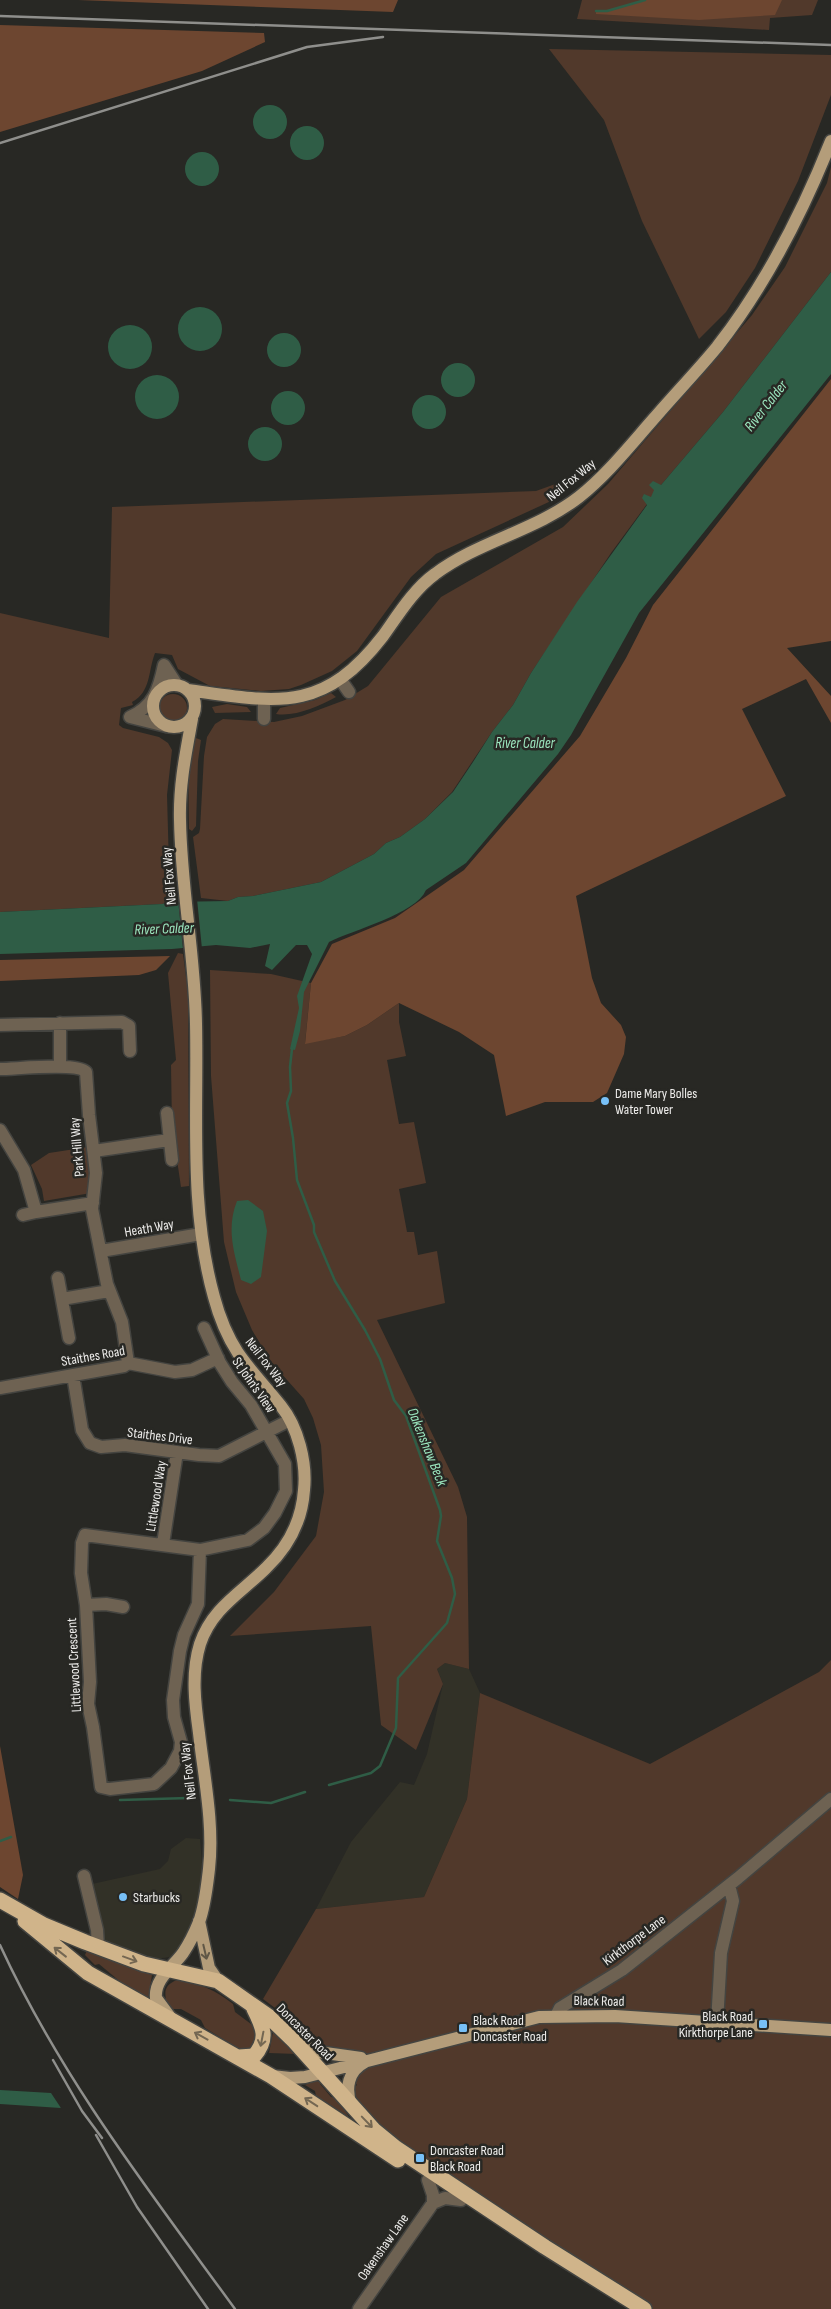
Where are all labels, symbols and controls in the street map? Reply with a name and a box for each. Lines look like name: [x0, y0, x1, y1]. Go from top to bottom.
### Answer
water label: River Calder: [740, 376, 792, 435]
street label: Neil Fox Way: [543, 455, 599, 505]
water label: River Calder: [495, 734, 556, 753]
street label: Neil Fox Way: [158, 846, 180, 906]
water label: River Calder: [134, 918, 195, 940]
place label: Dame Mary Bolles Water Tower: [615, 1085, 697, 1118]
marker: Dame Mary Bolles Water Tower: [599, 1095, 611, 1107]
street label: Park Hill Way: [66, 1116, 88, 1177]
street label: Heath Way: [123, 1215, 176, 1241]
street label: Neil Fox Way: [241, 1334, 291, 1391]
street label: Staithes Road: [60, 1342, 126, 1370]
street label: St John's View: [229, 1354, 280, 1416]
water label: Oakenshaw Beck: [403, 1405, 452, 1489]
street label: Staithes Drive: [126, 1424, 194, 1448]
street label: Littlewood Way: [142, 1459, 170, 1533]
street label: Littlewood Crescent: [63, 1617, 85, 1713]
street label: Neil Fox Way: [176, 1741, 200, 1801]
place label: Starbucks: [133, 1889, 180, 1906]
marker: Starbucks: [117, 1891, 129, 1903]
street label: Kirkthorpe Lane: [599, 1911, 669, 1969]
one-way arrow: [201, 1944, 210, 1960]
one-way arrow: [54, 1947, 67, 1958]
one-way arrow: [121, 1955, 137, 1964]
street label: Black Road: [573, 1992, 625, 2010]
street label: Doncaster Road: [273, 2000, 337, 2064]
place label: Black Road Kirkthorpe Lane: [679, 2008, 753, 2041]
place label: Black Road Doncaster Road: [473, 2012, 547, 2045]
marker: Black Road Kirkthorpe Lane: [757, 2018, 769, 2030]
marker: Black Road Doncaster Road: [457, 2022, 469, 2034]
one-way arrow: [195, 2031, 209, 2041]
one-way arrow: [257, 2031, 267, 2047]
one-way arrow: [304, 2096, 318, 2106]
one-way arrow: [361, 2116, 373, 2128]
place label: Doncaster Road Black Road: [430, 2142, 504, 2175]
marker: Doncaster Road Black Road: [414, 2152, 426, 2164]
street label: Oakenshaw Lane: [354, 2210, 412, 2284]

